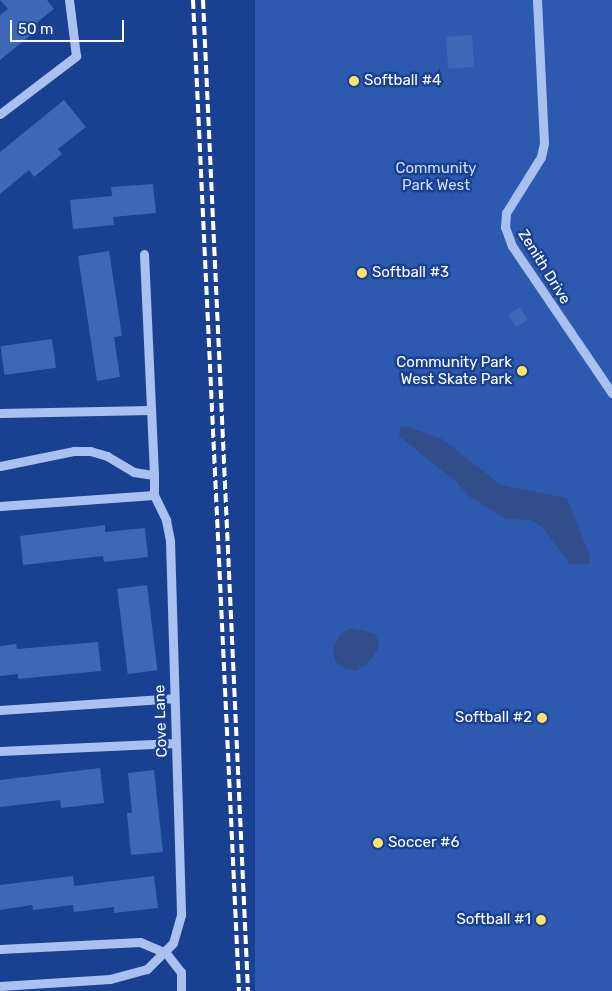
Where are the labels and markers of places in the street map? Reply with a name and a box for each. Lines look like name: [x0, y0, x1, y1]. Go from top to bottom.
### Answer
place label: Softball #4: [364, 72, 441, 90]
marker: Softball #4: [348, 75, 360, 87]
place label: Softball #3: [372, 264, 449, 282]
marker: Softball #3: [356, 267, 368, 279]
place label: Community Park West Skate Park: [396, 353, 512, 388]
marker: Community Park West Skate Park: [516, 365, 528, 377]
place label: Softball #2: [455, 709, 532, 727]
marker: Softball #2: [536, 712, 548, 724]
place label: Soccer #6: [388, 834, 460, 852]
marker: Soccer #6: [372, 837, 384, 849]
place label: Softball #1: [456, 911, 531, 929]
marker: Softball #1: [535, 914, 547, 926]

